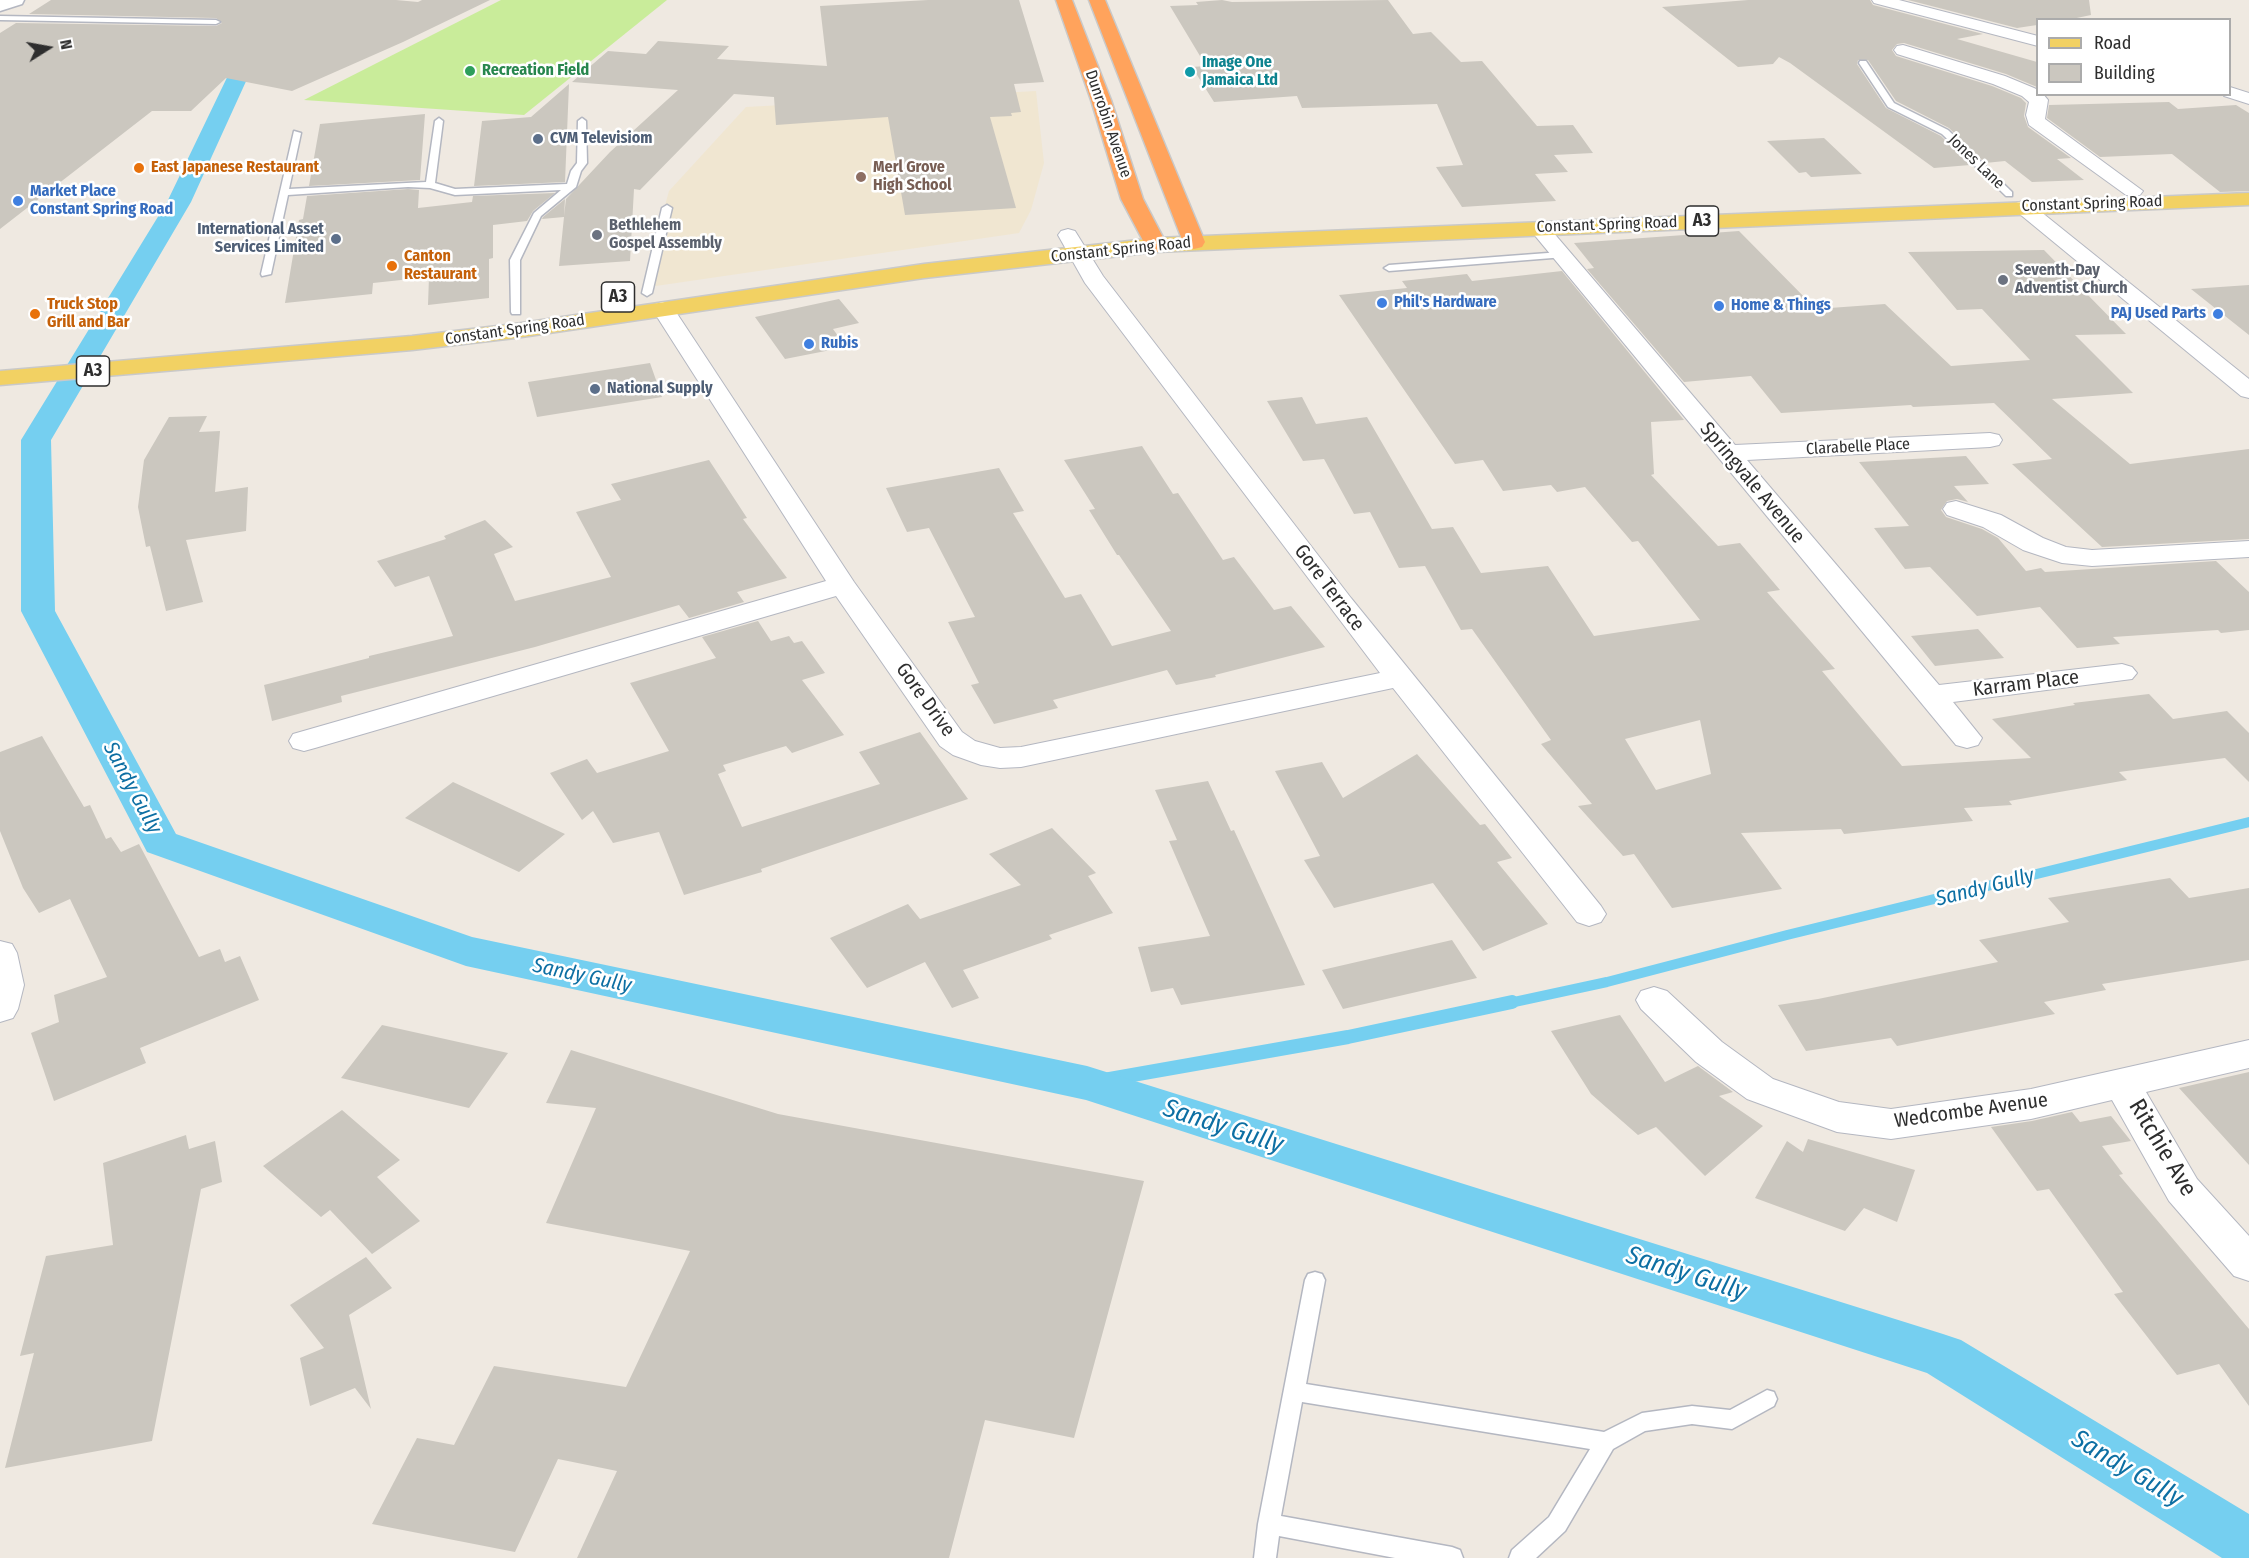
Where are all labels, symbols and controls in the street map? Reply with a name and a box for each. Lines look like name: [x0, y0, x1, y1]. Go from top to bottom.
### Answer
north arrow: [18, 18, 78, 78]
legend: [2036, 18, 2231, 96]
text: Road: [2094, 32, 2131, 54]
text: N: [56, 38, 76, 51]
place label: Image One Jamaica Ltd: [1202, 53, 1278, 91]
place label: Recreation Field: [482, 61, 589, 81]
text: Building: [2094, 62, 2155, 84]
marker: Recreation Field: [463, 64, 477, 78]
marker: Image One Jamaica Ltd: [1183, 65, 1197, 79]
street label: Dunrobin Avenue: [1081, 68, 1135, 180]
place label: CVM Televisiom: [550, 129, 652, 149]
street label: Jones Lane: [1944, 130, 2008, 194]
marker: CVM Televisiom: [531, 132, 545, 146]
place label: East Japanese Restaurant: [151, 158, 319, 178]
place label: Merl Grove High School: [873, 158, 952, 196]
marker: East Japanese Restaurant: [132, 161, 146, 175]
marker: Merl Grove High School: [854, 170, 868, 184]
place label: Market Place Constant Spring Road: [30, 182, 173, 220]
street label: Constant Spring Road: [2021, 192, 2163, 216]
marker: Market Place Constant Spring Road: [11, 194, 25, 208]
road number: A3: [1686, 206, 1718, 236]
street label: Constant Spring Road: [1536, 213, 1678, 237]
place label: Bethlehem Gospel Assembly: [609, 216, 722, 254]
place label: International Asset Services Limited: [197, 220, 324, 258]
marker: Bethlehem Gospel Assembly: [590, 228, 604, 242]
marker: International Asset Services Limited: [329, 232, 343, 246]
street label: Constant Spring Road: [1050, 233, 1192, 267]
place label: Canton Restaurant: [404, 247, 477, 285]
marker: Canton Restaurant: [385, 259, 399, 273]
place label: Seventh-Day Adventist Church: [2015, 261, 2128, 299]
marker: Seventh-Day Adventist Church: [1996, 273, 2010, 287]
road number: A3: [602, 282, 634, 312]
place label: Phil's Hardware: [1394, 293, 1497, 313]
place label: Truck Stop Grill and Bar: [47, 295, 130, 333]
marker: Phil's Hardware: [1375, 296, 1389, 310]
place label: Home & Things: [1731, 296, 1831, 316]
marker: Home & Things: [1712, 299, 1726, 313]
place label: PAJ Used Parts: [2111, 304, 2206, 324]
marker: Truck Stop Grill and Bar: [28, 307, 42, 321]
marker: PAJ Used Parts: [2211, 307, 2225, 321]
street label: Constant Spring Road: [444, 311, 586, 349]
place label: Rubis: [821, 334, 858, 354]
marker: Rubis: [802, 337, 816, 351]
road number: A3: [76, 356, 110, 386]
place label: National Supply: [607, 379, 713, 399]
marker: National Supply: [588, 382, 602, 396]
street label: Springvale Avenue: [1694, 418, 1810, 548]
street label: Clarabelle Place: [1806, 435, 1910, 459]
street label: Gore Terrace: [1289, 540, 1369, 636]
street label: Gore Drive: [890, 658, 960, 742]
street label: Karram Place: [1972, 666, 2080, 702]
water label: Sandy Gully: [97, 738, 167, 838]
water label: Sandy Gully: [1933, 864, 2037, 912]
water label: Sandy Gully: [530, 953, 634, 999]
street label: Wedcombe Avenue: [1893, 1088, 2049, 1134]
water label: Sandy Gully: [1159, 1093, 1287, 1161]
street label: Ritchie Ave: [2122, 1094, 2202, 1202]
water label: Sandy Gully: [1622, 1240, 1750, 1308]
water label: Sandy Gully: [2066, 1424, 2188, 1514]

